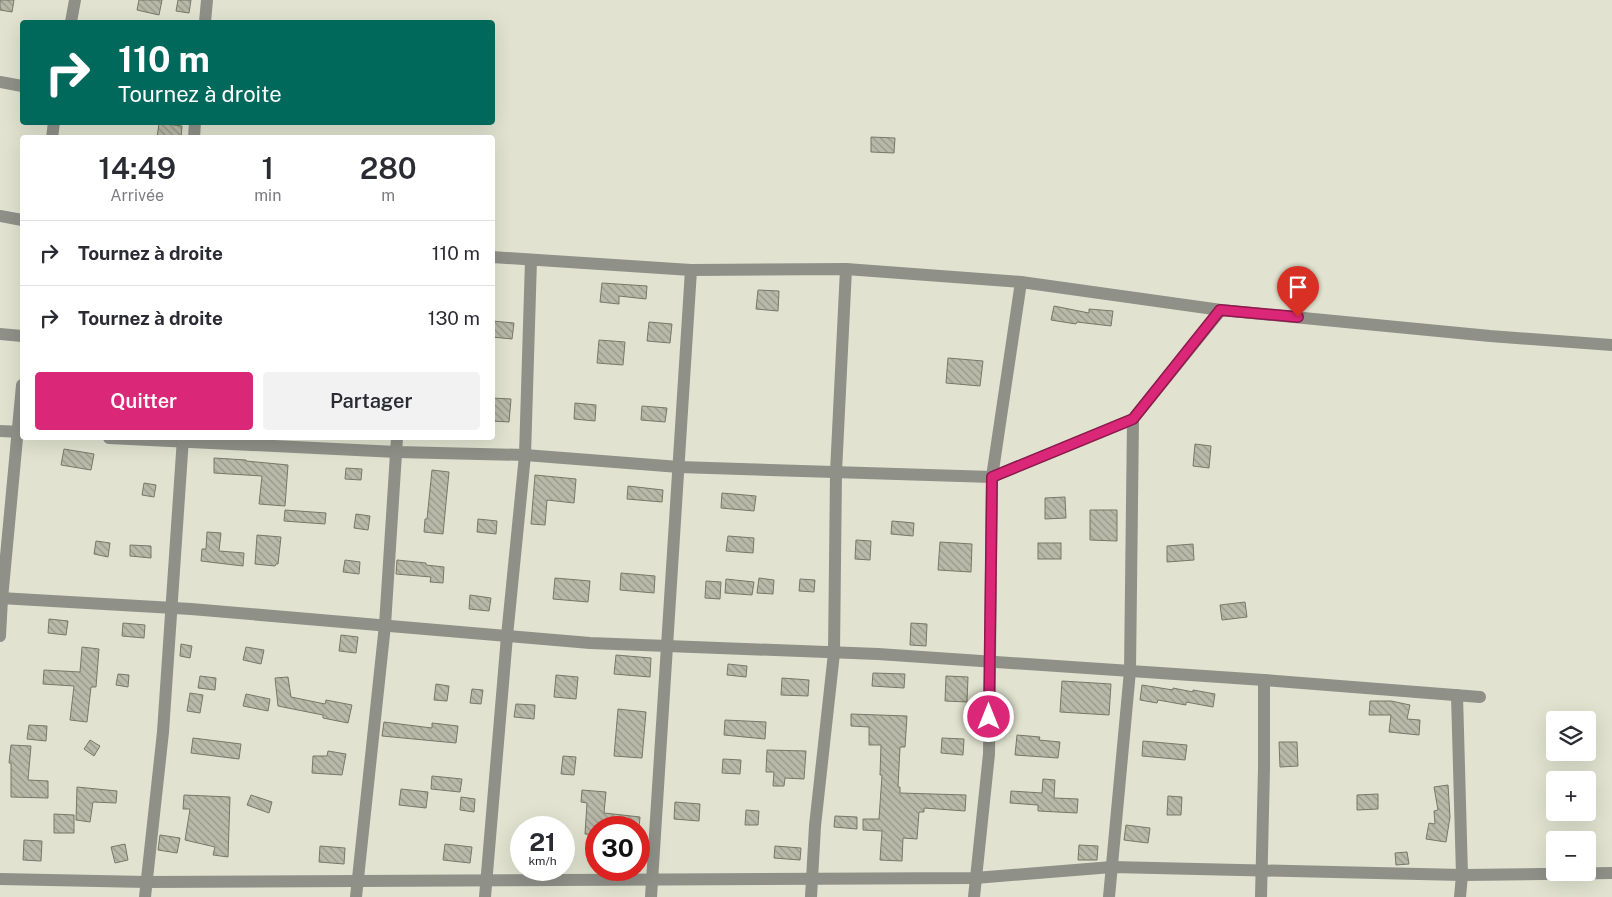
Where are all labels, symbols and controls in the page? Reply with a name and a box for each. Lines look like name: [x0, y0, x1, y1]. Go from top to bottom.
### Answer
text: 110 m: [118, 39, 210, 80]
icon: right: [35, 40, 100, 105]
text: Tournez à droite: [118, 81, 282, 107]
text: 14:49: [98, 150, 176, 186]
text: 1: [262, 150, 274, 186]
text: 280: [360, 150, 417, 186]
text: Arrivée: [110, 186, 164, 205]
text: min: [254, 186, 281, 205]
text: m: [381, 186, 395, 205]
icon: right: [35, 239, 63, 267]
text: Tournez à droite: [78, 242, 223, 264]
text: 110 m: [432, 242, 480, 264]
pin: [1277, 266, 1319, 317]
icon: arrive: [1284, 273, 1312, 301]
icon: right: [35, 304, 63, 332]
text: Tournez à droite: [78, 307, 223, 329]
text: 130 m: [428, 307, 480, 329]
button: Quitter: [35, 372, 253, 430]
button: Partager: [263, 372, 480, 430]
position arrow: [962, 690, 1014, 742]
map controls: [1546, 711, 1596, 881]
button: layers: [1546, 711, 1596, 761]
button: +: [1546, 771, 1596, 821]
speed limit sign: 30: [585, 816, 650, 881]
text: 21: [529, 827, 556, 857]
button: −: [1546, 831, 1596, 881]
text: km/h: [528, 854, 557, 868]

